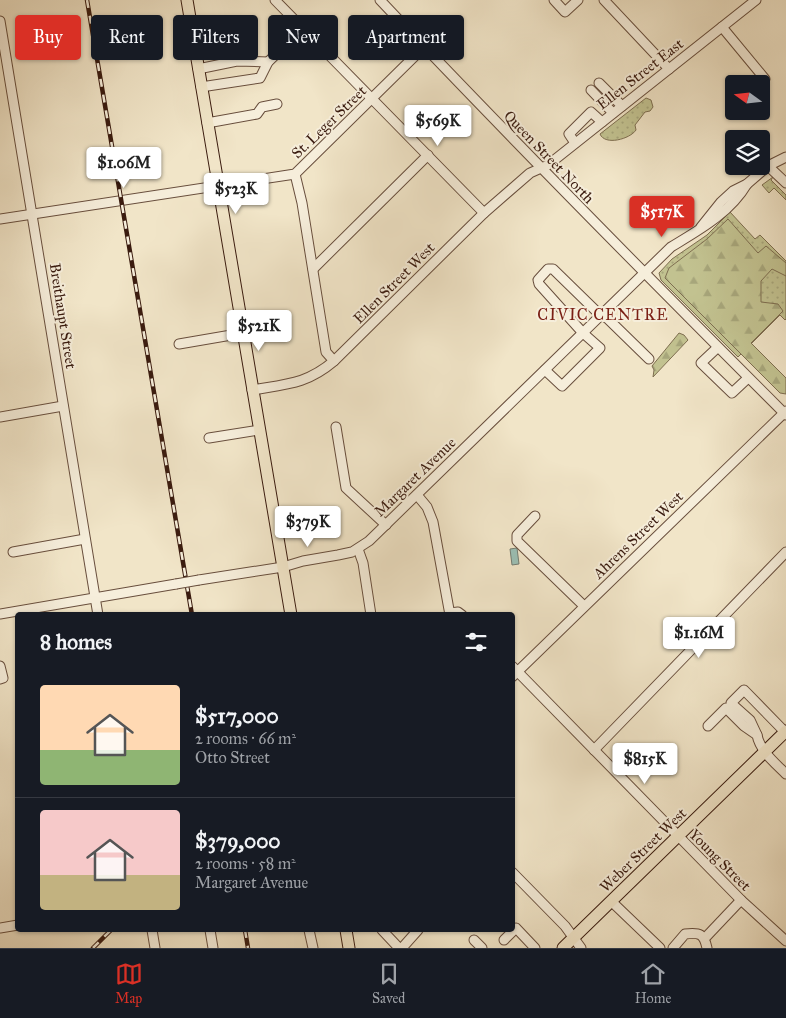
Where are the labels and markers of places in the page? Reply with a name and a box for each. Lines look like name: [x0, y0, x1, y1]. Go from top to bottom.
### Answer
pin: $569K: [403, 104, 473, 147]
pin: $1.06M: [83, 146, 165, 189]
pin: $523K: [201, 172, 271, 215]
pin: $517K: [627, 196, 697, 238]
pin: $521K: [224, 310, 294, 352]
pin: $379K: [273, 506, 343, 548]
pin: $1.16M: [658, 616, 740, 659]
pin: $815K: [610, 742, 680, 785]

